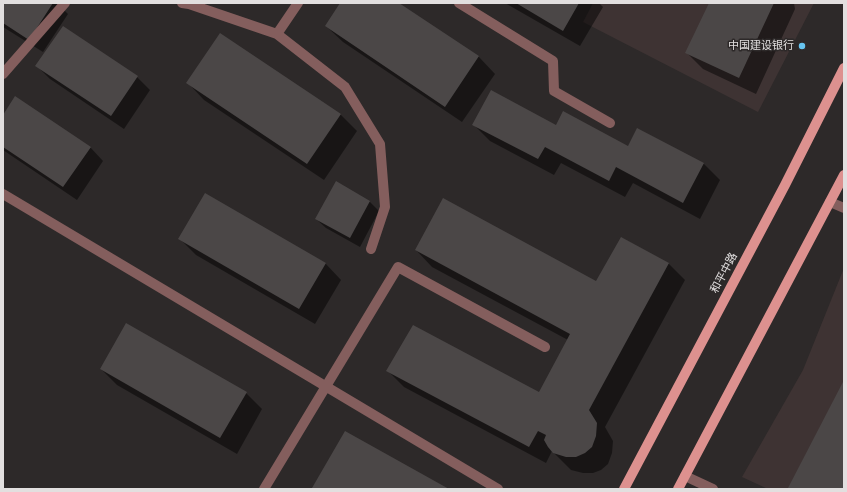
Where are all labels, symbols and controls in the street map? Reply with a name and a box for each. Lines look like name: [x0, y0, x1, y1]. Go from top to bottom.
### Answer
place label: 中国建设银行: [728, 39, 794, 53]
marker: 中国建设银行: [797, 41, 807, 51]
street label: 和平中路: [708, 250, 740, 296]

